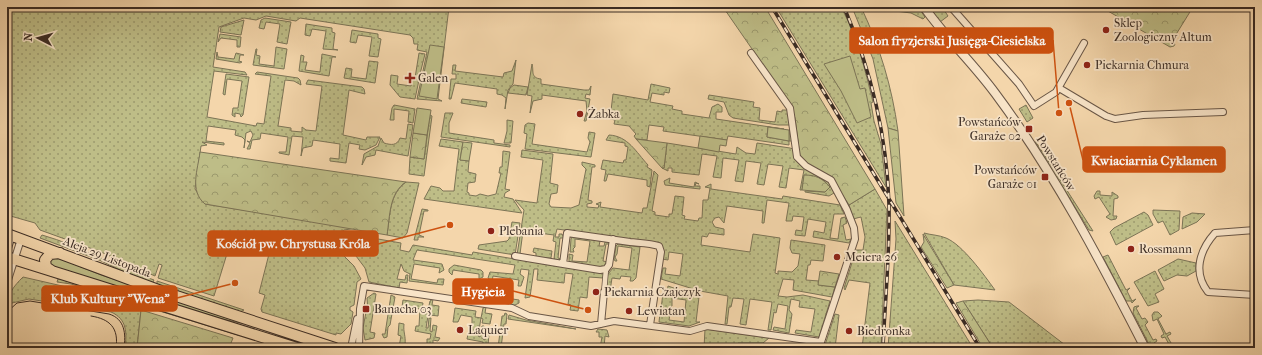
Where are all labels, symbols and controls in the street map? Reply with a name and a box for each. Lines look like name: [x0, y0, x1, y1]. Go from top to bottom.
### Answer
place label: Sklep Zoologiczny Altum: [1114, 16, 1212, 44]
north arrow: [18, 18, 58, 58]
marker: Sklep Zoologiczny Altum: [1101, 25, 1111, 35]
callout: Salon fryzjerski Jusięga-Ciesielska: [850, 28, 1053, 53]
text: N: [22, 32, 36, 42]
text: Salon fryzjerski Jusięga-Ciesielska: [858, 33, 1047, 49]
place label: Piekarnia Chmura: [1095, 58, 1190, 72]
marker: Piekarnia Chmura: [1082, 60, 1092, 70]
place label: Galen: [418, 71, 448, 85]
marker: Galen: [405, 73, 415, 83]
place label: Żabka: [588, 106, 620, 121]
marker: Żabka: [575, 109, 585, 119]
place label: Powstańców Garaże 02: [958, 115, 1022, 143]
marker: Powstańców Garaże 02: [1024, 124, 1034, 134]
street label: Powstańców: [1033, 133, 1079, 194]
callout: Kwiaciarnia Cyklamen: [1083, 147, 1225, 172]
text: Kwiaciarnia Cyklamen: [1091, 153, 1217, 169]
place label: Powstańców Garaże 01: [974, 163, 1038, 191]
marker: Powstańców Garaże 01: [1040, 172, 1050, 182]
place label: Plebania: [499, 224, 544, 238]
marker: Plebania: [486, 226, 496, 236]
callout: Kościół pw. Chrystusa Króla: [208, 231, 378, 256]
street label: Aleja 29 Listopada: [60, 233, 153, 280]
text: Kościół pw. Chrystusa Króla: [216, 236, 371, 252]
place label: Rossmann: [1139, 242, 1192, 256]
marker: Rossmann: [1126, 244, 1136, 254]
place label: Meiera 26: [845, 250, 898, 264]
marker: Meiera 26: [832, 252, 842, 262]
callout: Hygieia: [453, 279, 513, 304]
text: Hygieia: [461, 284, 506, 300]
place label: Piekarnia Czajczyk: [604, 285, 702, 299]
callout: Klub Kultury "Wena": [42, 286, 177, 311]
marker: Piekarnia Czajczyk: [591, 287, 601, 297]
text: Klub Kultury "Wena": [50, 291, 170, 307]
place label: Banacha 03: [374, 302, 432, 316]
marker: Banacha 03: [361, 304, 371, 314]
place label: Lewiatan: [637, 304, 685, 318]
marker: Lewiatan: [624, 306, 634, 316]
place label: Laquier: [468, 323, 509, 337]
place label: Biedronka: [857, 324, 911, 338]
marker: Laquier: [455, 325, 465, 335]
marker: Biedronka: [844, 326, 854, 336]

